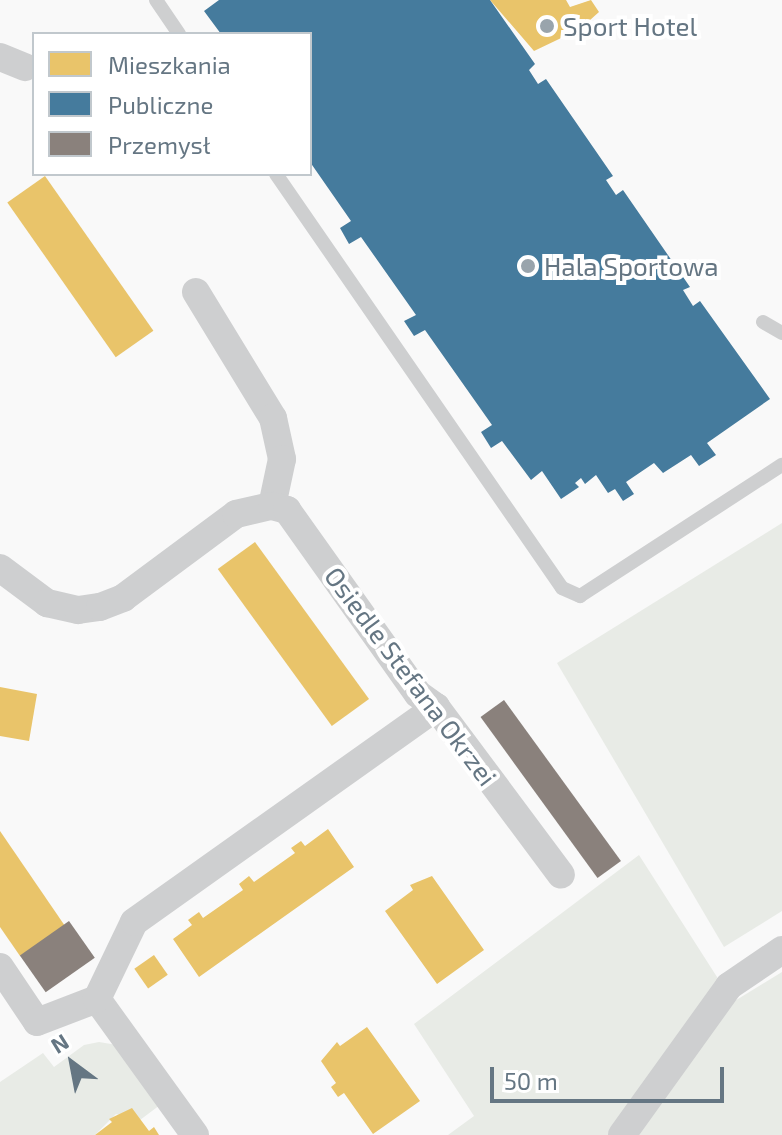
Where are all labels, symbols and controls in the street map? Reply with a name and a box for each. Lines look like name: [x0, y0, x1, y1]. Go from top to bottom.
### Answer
place label: Sport Hotel: [563, 10, 697, 42]
marker: Sport Hotel: [538, 17, 556, 35]
legend: [32, 32, 312, 176]
text: Mieszkania: [108, 50, 231, 79]
text: Publiczne: [108, 90, 213, 119]
text: Przemysł: [108, 130, 211, 159]
place label: Hala Sportowa: [544, 250, 719, 282]
marker: Hala Sportowa: [519, 257, 537, 275]
street label: Osiedle Stefana Okrzei: [319, 561, 503, 791]
north arrow: [32, 1023, 112, 1103]
text: N: [46, 1027, 73, 1058]
scale bar: [494, 1051, 728, 1101]
text: 50 m: [504, 1066, 558, 1095]

